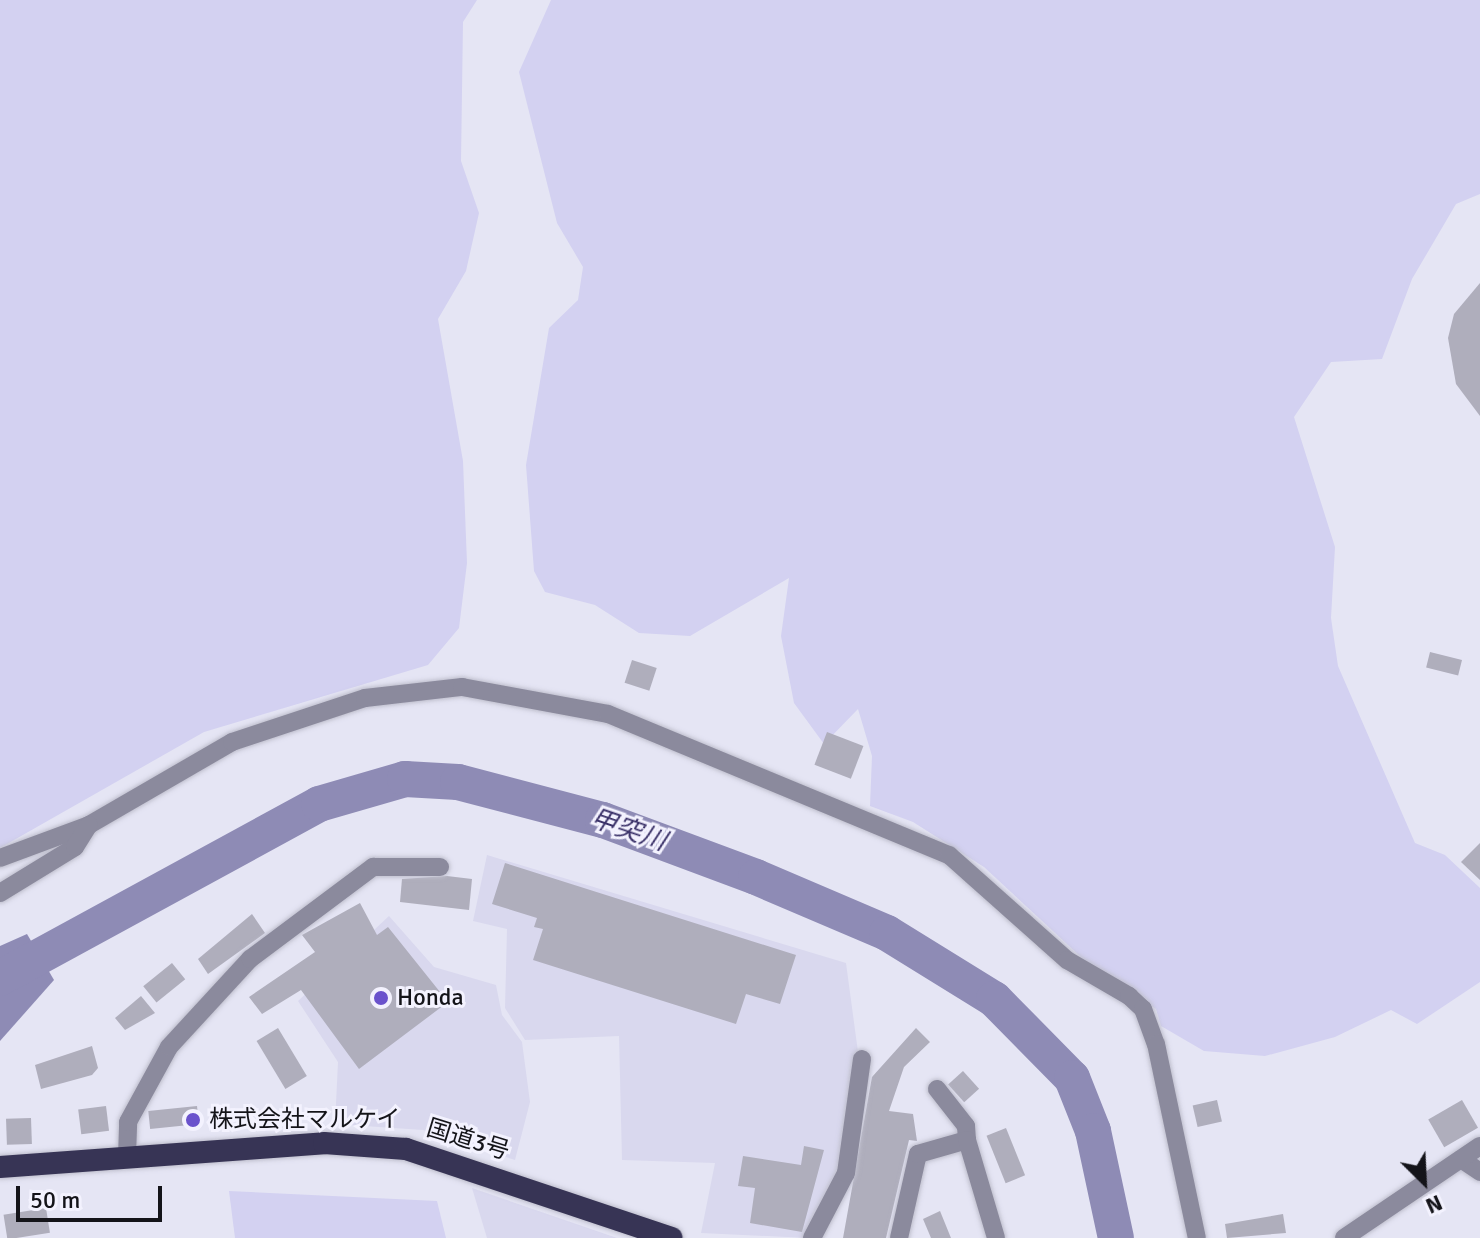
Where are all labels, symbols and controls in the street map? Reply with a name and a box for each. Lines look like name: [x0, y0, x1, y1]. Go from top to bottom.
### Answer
water label: 甲突川: [586, 804, 670, 858]
place label: Honda: [397, 984, 464, 1012]
marker: Honda: [372, 989, 390, 1007]
place label: 株式会社マルケイ: [209, 1106, 401, 1134]
marker: 株式会社マルケイ: [184, 1111, 202, 1129]
street label: 国道3号: [423, 1114, 513, 1166]
north arrow: [1384, 1142, 1464, 1222]
scale bar: [20, 1170, 166, 1220]
text: 50 m: [30, 1185, 80, 1215]
text: N: [1421, 1189, 1446, 1220]

